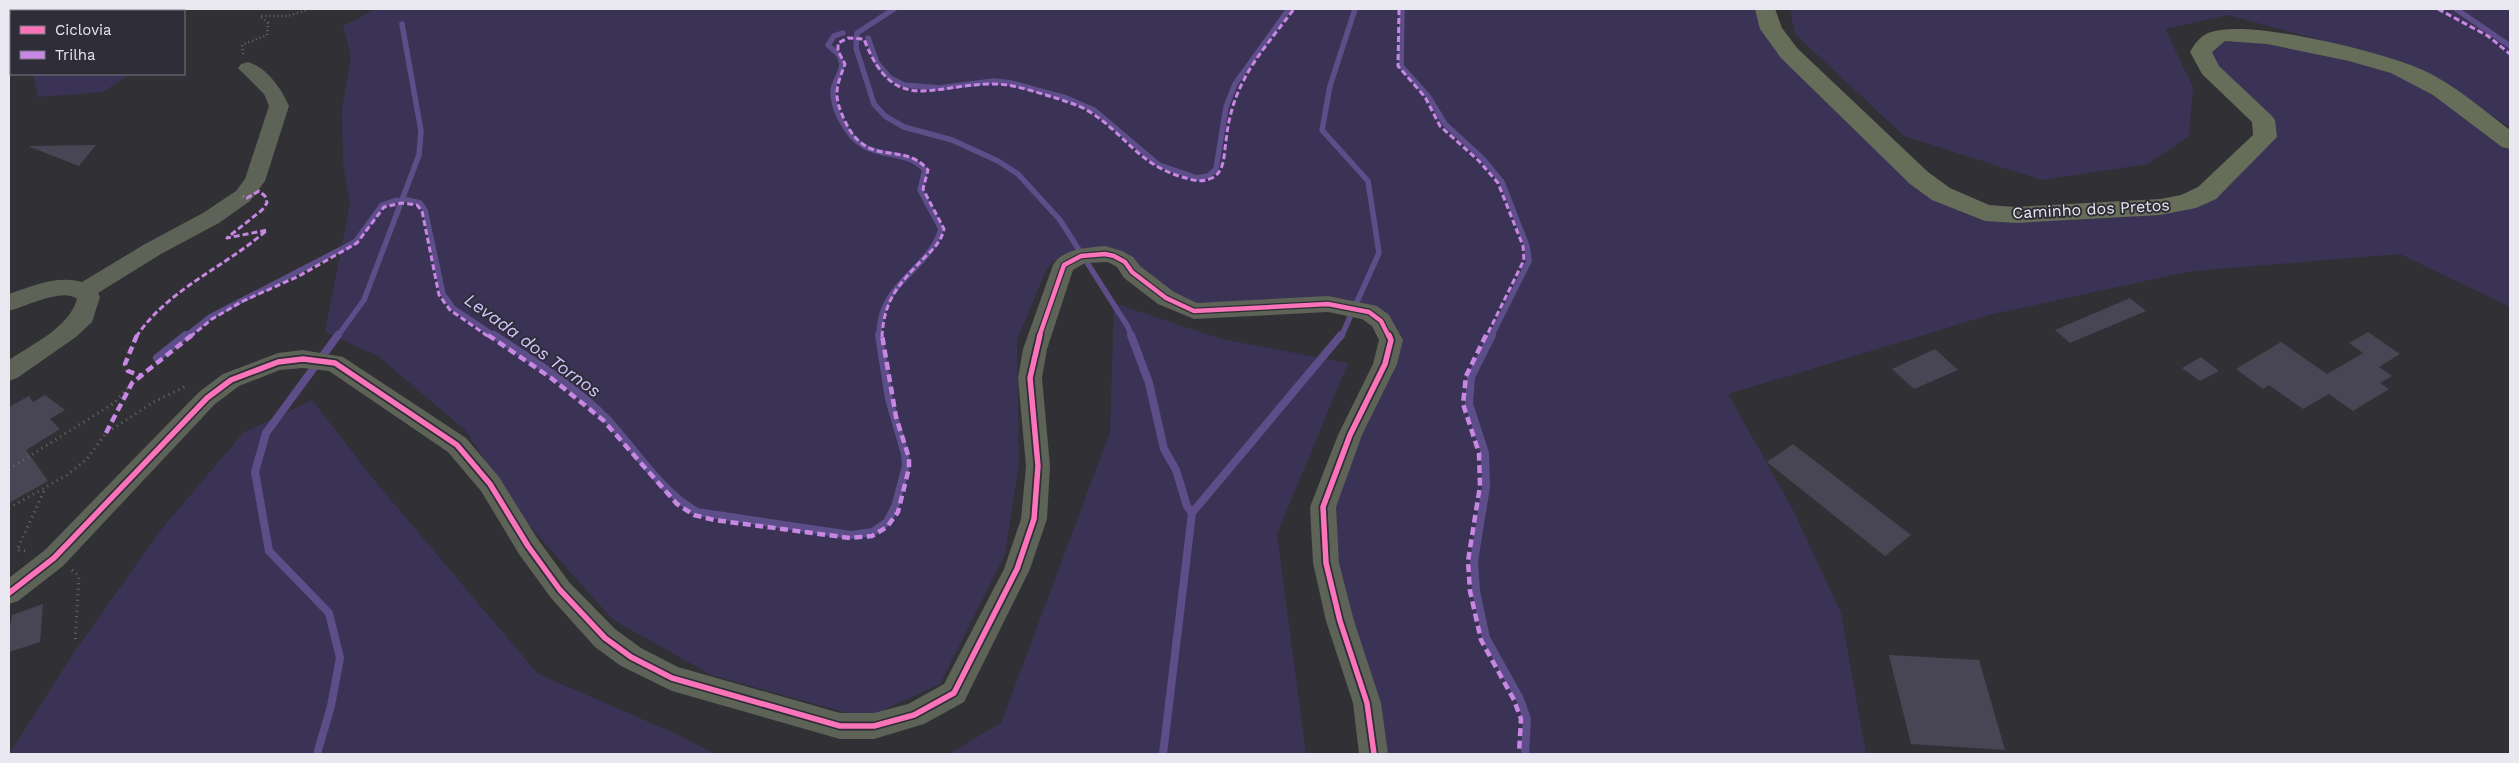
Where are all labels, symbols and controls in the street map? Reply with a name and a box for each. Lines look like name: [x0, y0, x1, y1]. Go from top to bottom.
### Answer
legend: [10, 10, 185, 75]
text: Ciclovia: [55, 21, 112, 39]
text: Trilha: [55, 46, 96, 64]
street label: Caminho dos Pretos: [2012, 195, 2170, 223]
water label: Levada dos Tornos: [461, 289, 605, 401]

